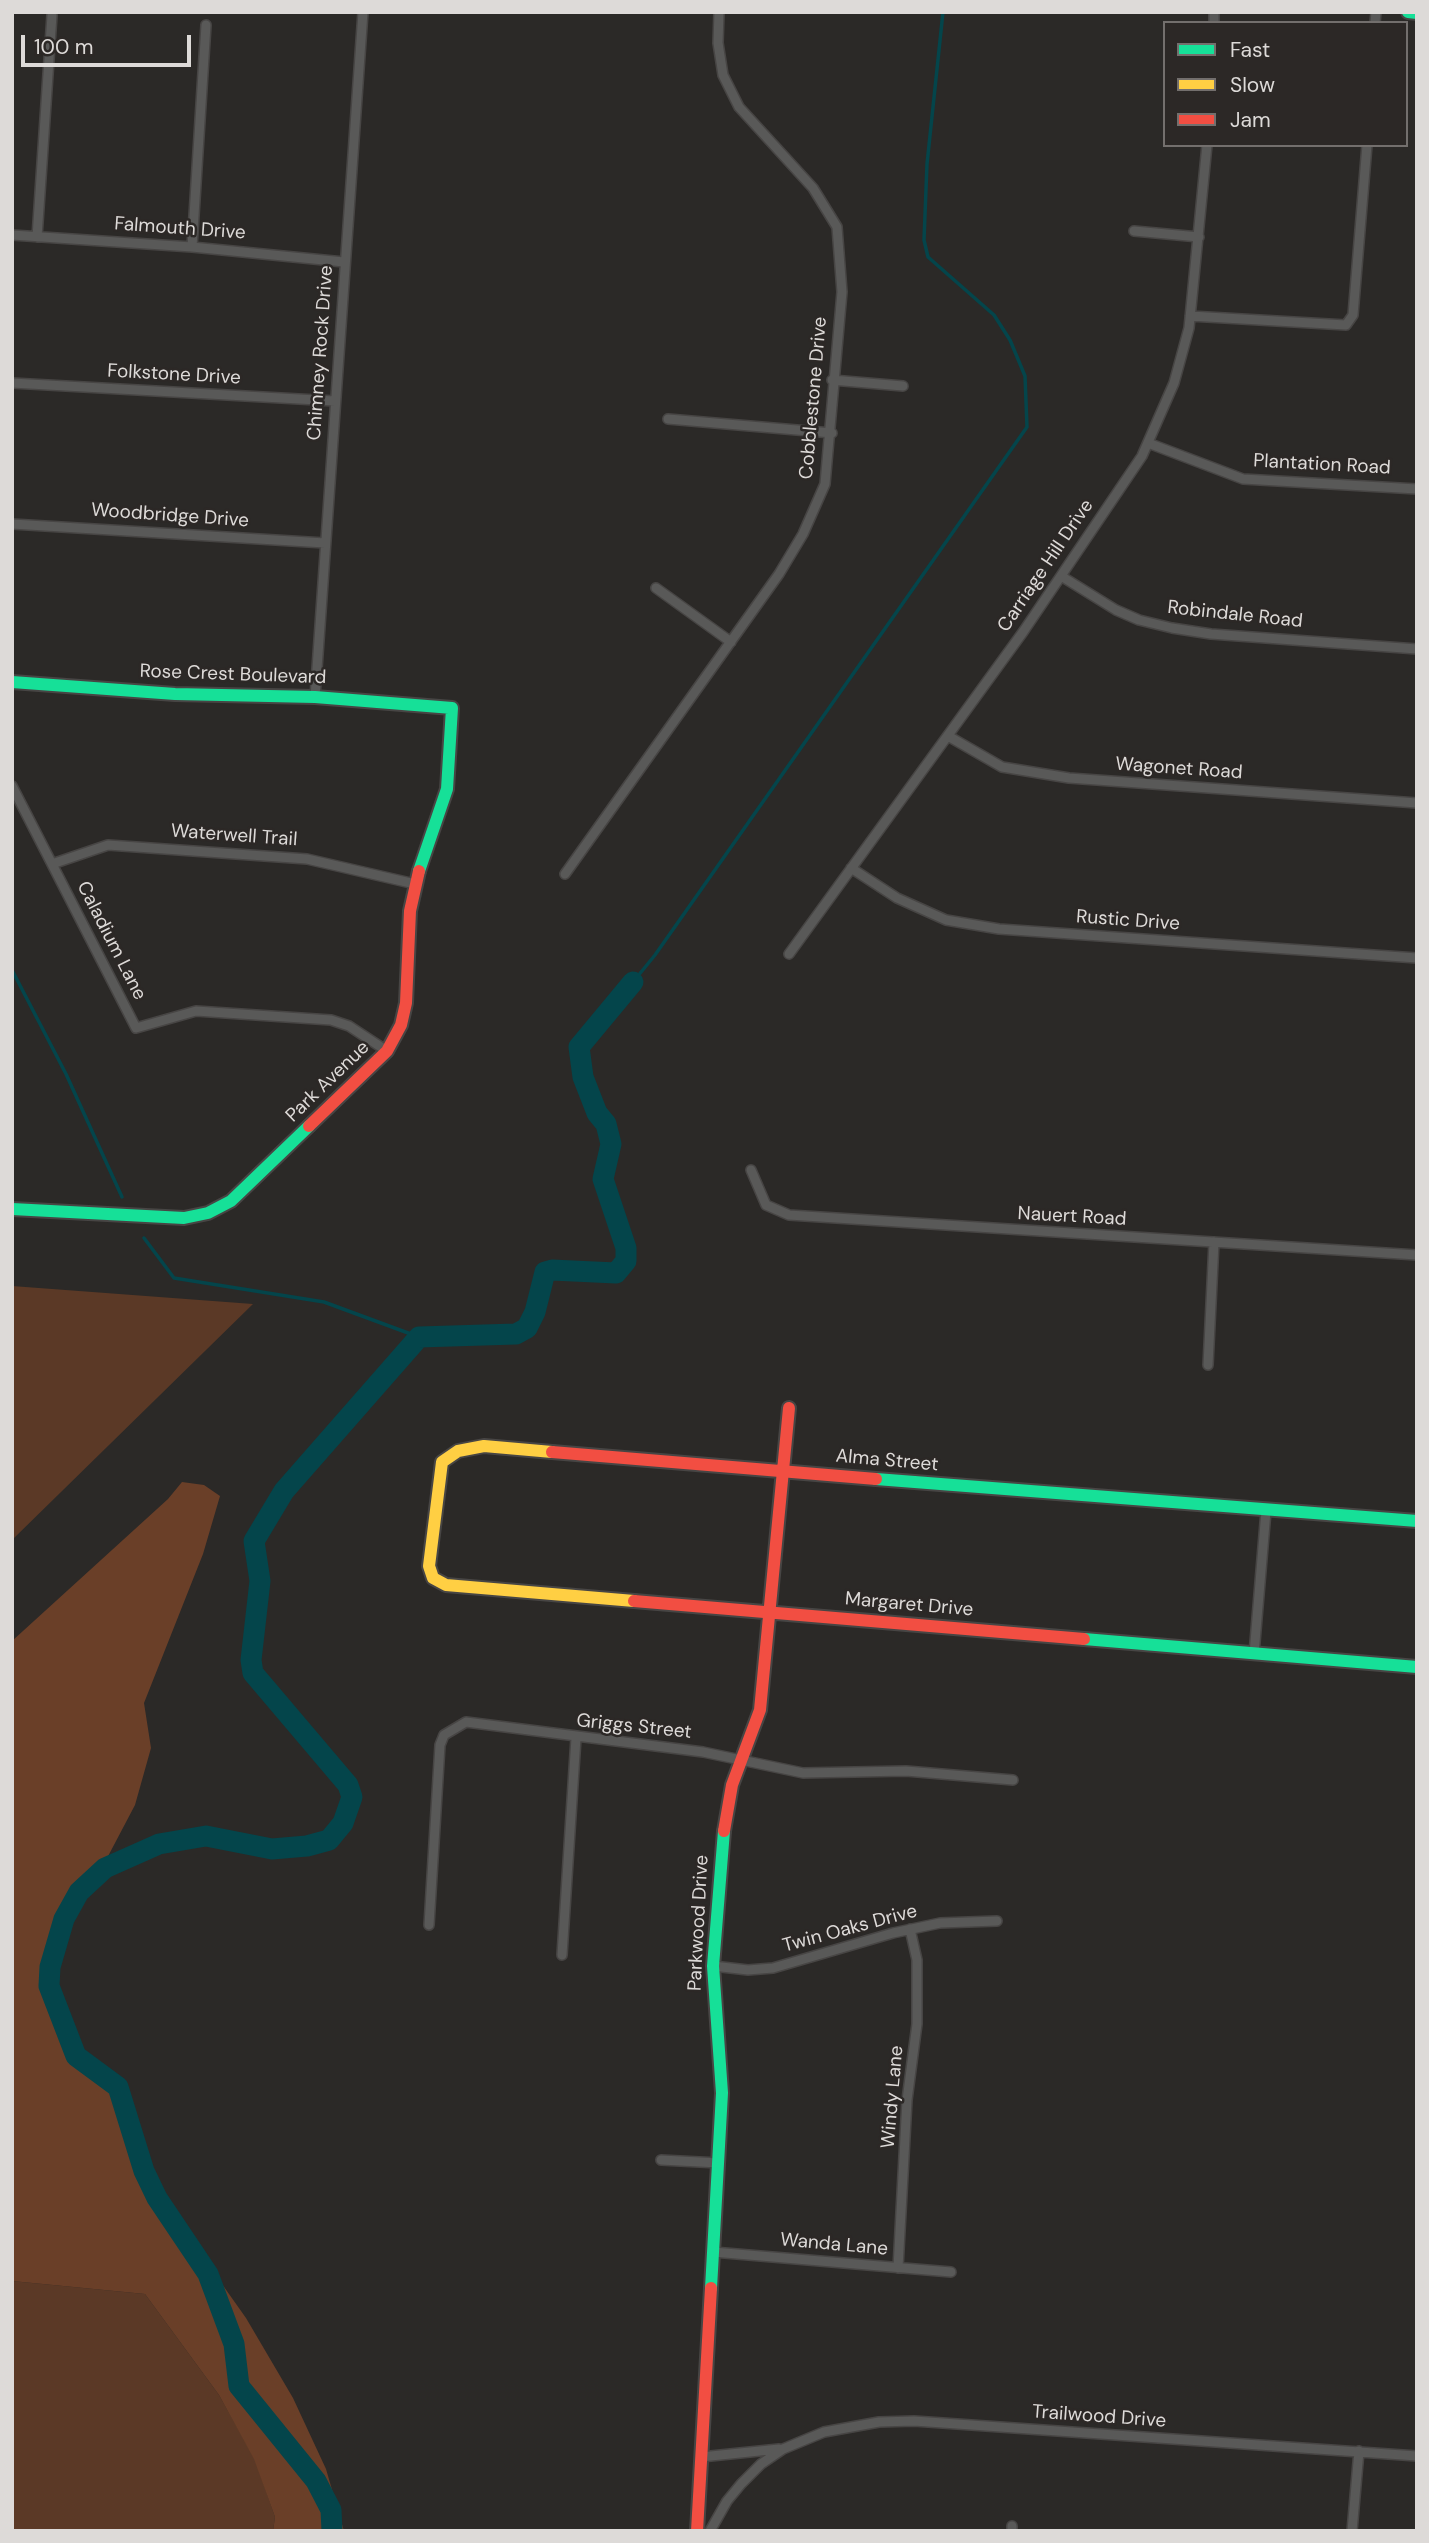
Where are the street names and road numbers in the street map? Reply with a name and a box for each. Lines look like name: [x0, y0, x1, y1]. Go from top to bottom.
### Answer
street label: Falmouth Drive: [114, 213, 246, 245]
street label: Chimney Rock Drive: [304, 265, 338, 441]
street label: Cobblestone Drive: [796, 316, 832, 480]
street label: Folkstone Drive: [107, 360, 241, 390]
street label: Plantation Road: [1253, 450, 1391, 480]
street label: Carriage Hill Drive: [993, 495, 1099, 637]
street label: Woodbridge Drive: [90, 499, 250, 533]
street label: Robindale Road: [1166, 597, 1304, 633]
street label: Rose Crest Boulevard: [139, 660, 327, 690]
street label: Wagonet Road: [1115, 753, 1243, 785]
street label: Waterwell Trail: [170, 820, 298, 852]
street label: Caladium Lane: [71, 878, 151, 1004]
street label: Rustic Drive: [1075, 906, 1181, 936]
street label: Park Avenue: [282, 1037, 374, 1127]
street label: Nauert Road: [1017, 1203, 1127, 1231]
street label: Alma Street: [835, 1445, 939, 1477]
street label: Margaret Drive: [844, 1588, 974, 1622]
street label: Griggs Street: [575, 1710, 693, 1744]
street label: Parkwood Drive: [684, 1854, 714, 1992]
street label: Twin Oaks Drive: [780, 1900, 920, 1958]
street label: Windy Lane: [877, 2044, 909, 2150]
street label: Wanda Lane: [779, 2229, 889, 2261]
street label: Trailwood Drive: [1031, 2401, 1167, 2433]

